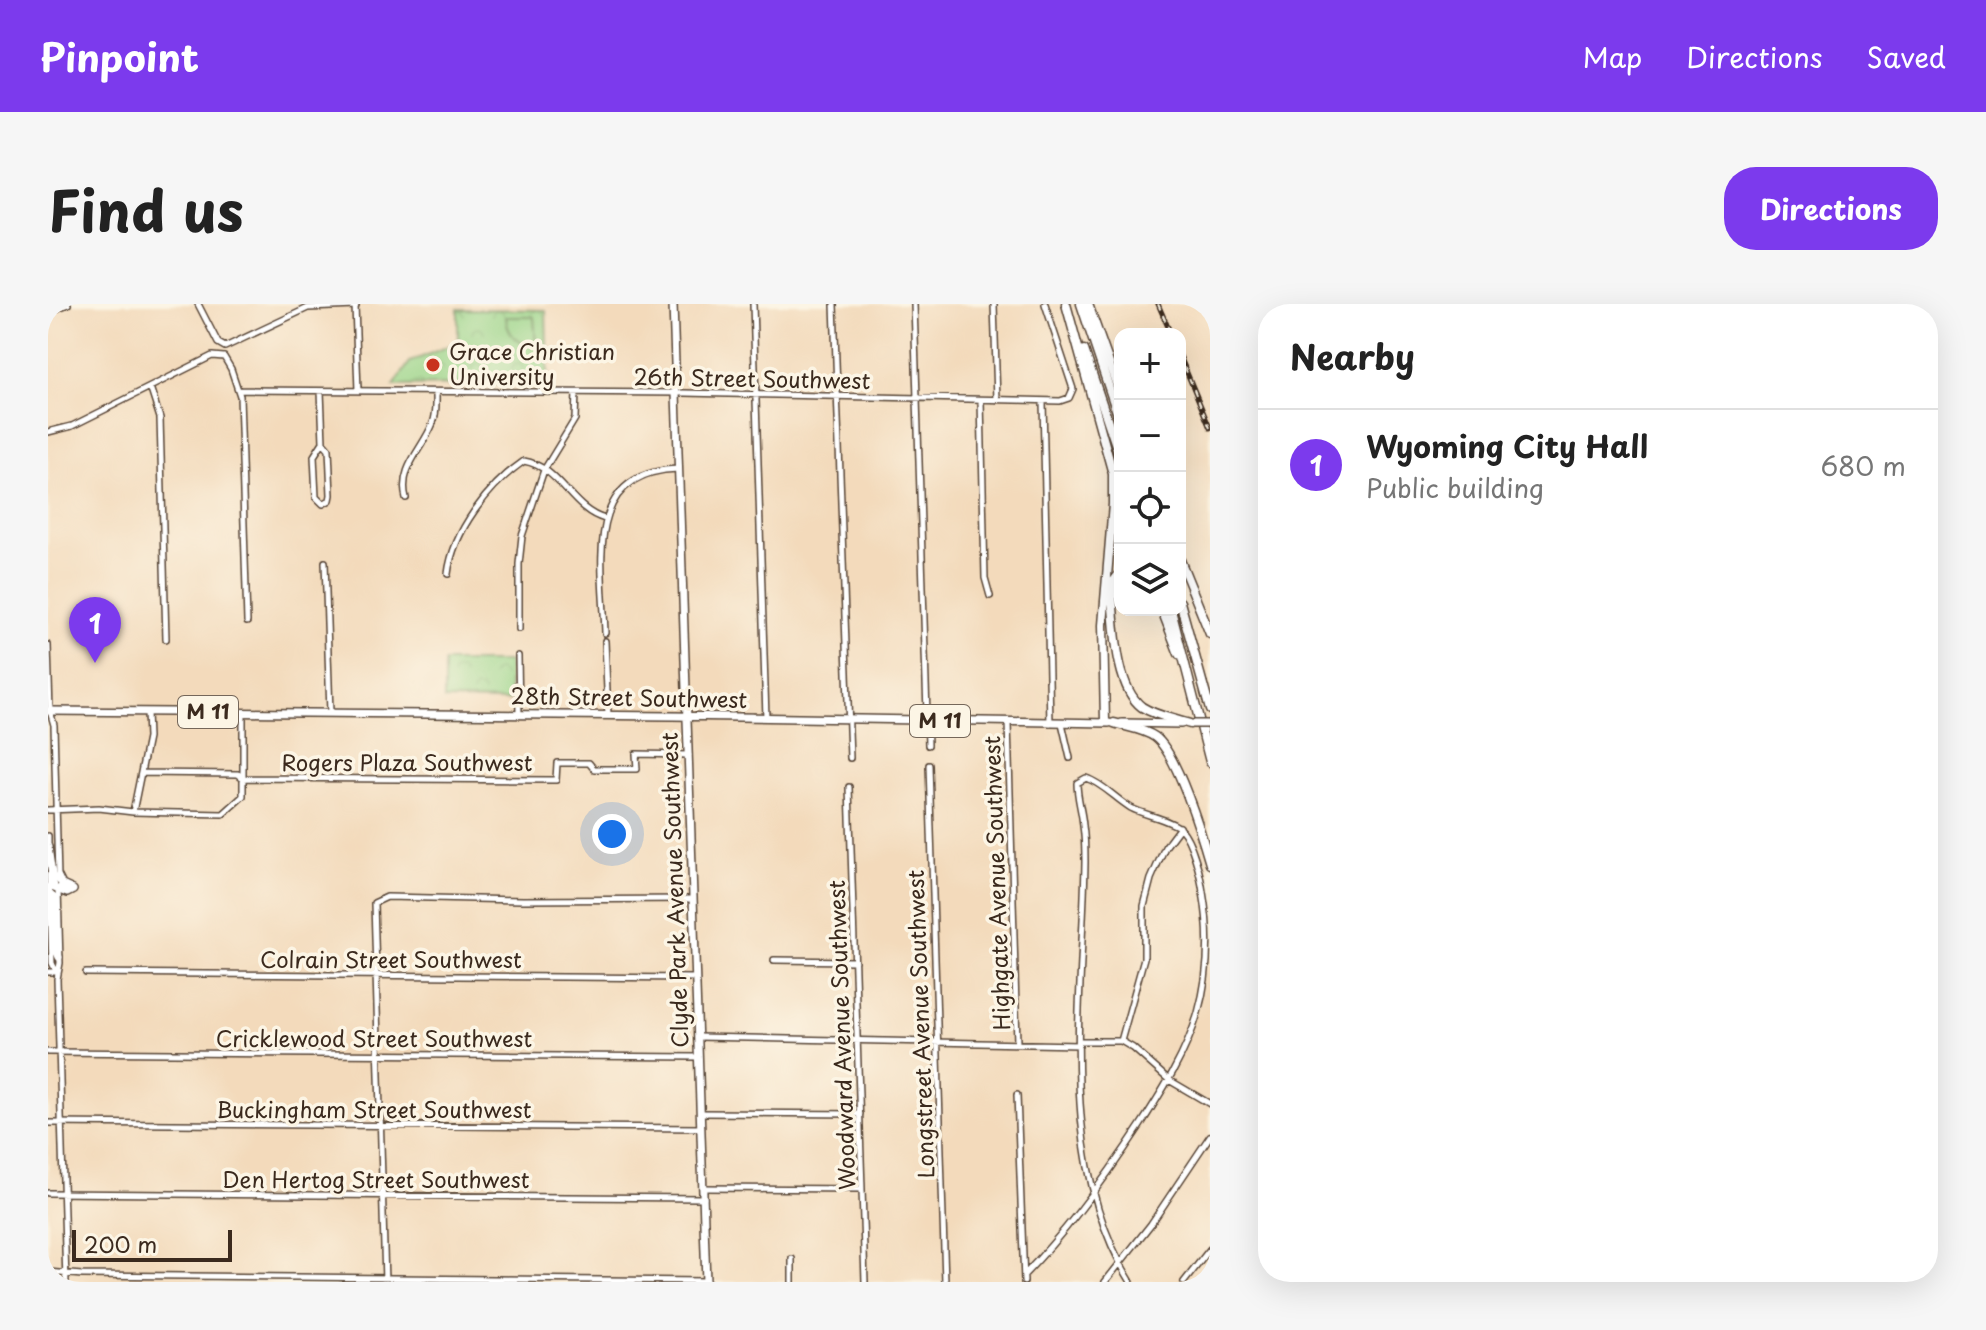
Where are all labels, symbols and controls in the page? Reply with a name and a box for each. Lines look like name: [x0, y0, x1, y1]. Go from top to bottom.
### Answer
text: Pinpoint: [40, 28, 199, 85]
text: Map: [1583, 35, 1642, 78]
text: Directions: [1686, 35, 1823, 78]
text: Saved: [1867, 35, 1946, 78]
text: Find us: [48, 166, 244, 251]
button: Directions: [1724, 167, 1938, 250]
map controls: [1114, 328, 1186, 616]
button: +: [1114, 328, 1186, 400]
text: Nearby: [1290, 330, 1415, 382]
place label: Grace Christian University: [449, 334, 615, 392]
marker: Grace Christian University: [424, 356, 442, 374]
street label: 26th Street Southwest: [633, 359, 871, 396]
button: −: [1114, 400, 1186, 472]
text: Wyoming City Hall: [1366, 423, 1648, 468]
text: 1: [1310, 446, 1322, 485]
text: 680 m: [1821, 446, 1906, 485]
text: Public building: [1366, 468, 1544, 507]
button: locate: [1114, 472, 1186, 544]
button: layers: [1114, 544, 1186, 616]
pin: 1: [69, 597, 121, 663]
street label: 28th Street Southwest: [510, 678, 748, 715]
road number: M 11: [178, 696, 238, 728]
road number: M 11: [910, 705, 970, 737]
street label: Clyde Park Avenue Southwest: [651, 731, 696, 1048]
street label: Highgate Avenue Southwest: [974, 735, 1017, 1031]
street label: Rogers Plaza Southwest: [282, 745, 533, 778]
your location: [592, 814, 632, 854]
street label: Longstreet Avenue Southwest: [898, 869, 941, 1179]
street label: Woodward Avenue Southwest: [819, 879, 862, 1191]
street label: Colrain Street Southwest: [260, 942, 522, 975]
street label: Cricklewood Street Southwest: [216, 1021, 533, 1054]
street label: Buckingham Street Southwest: [217, 1092, 532, 1125]
street label: Den Hertog Street Southwest: [222, 1162, 530, 1195]
scale bar: [72, 1226, 232, 1262]
text: 200 m: [84, 1227, 157, 1260]

